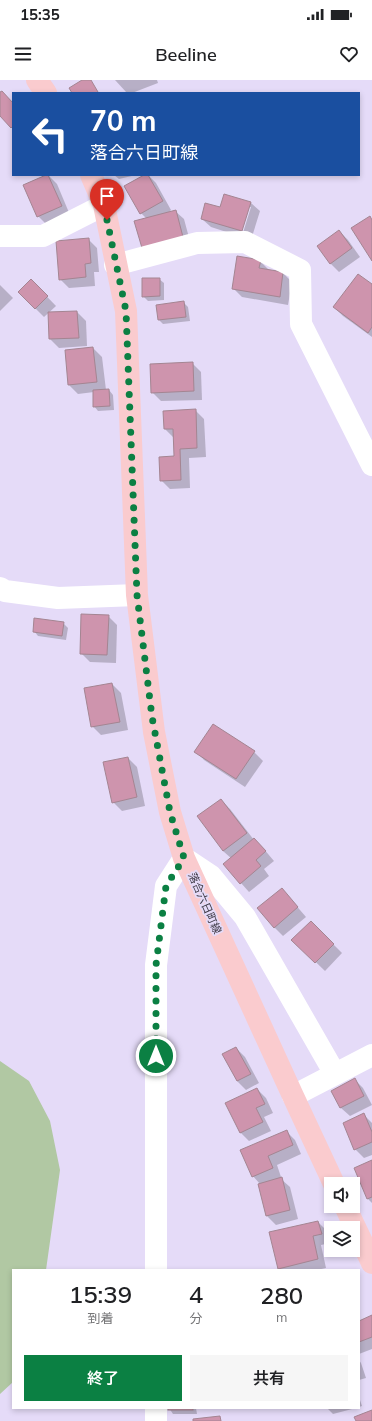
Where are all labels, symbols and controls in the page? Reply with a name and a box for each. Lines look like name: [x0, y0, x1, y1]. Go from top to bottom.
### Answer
text: 15:35: [20, 5, 60, 24]
icon: menu: [12, 43, 34, 65]
text: Beeline: [155, 43, 217, 66]
icon: heart: [338, 43, 360, 65]
text: 70 m: [90, 103, 156, 138]
icon: left: [24, 108, 76, 160]
text: 落合六日町線: [90, 141, 198, 164]
pin: [90, 179, 124, 220]
icon: arrive: [96, 185, 118, 207]
street label: 落合六日町線: [185, 870, 225, 936]
position arrow: [135, 1035, 177, 1077]
map controls: [324, 1177, 360, 1257]
button: sound: [324, 1177, 360, 1213]
button: layers: [324, 1221, 360, 1257]
text: 15:39: [69, 1279, 132, 1309]
text: 4: [189, 1279, 203, 1309]
text: 280: [260, 1280, 303, 1310]
text: m: [276, 1309, 287, 1325]
text: 到着: [87, 1310, 113, 1326]
text: 分: [190, 1310, 203, 1326]
button: 終了: [24, 1355, 182, 1401]
button: 共有: [190, 1355, 348, 1401]

